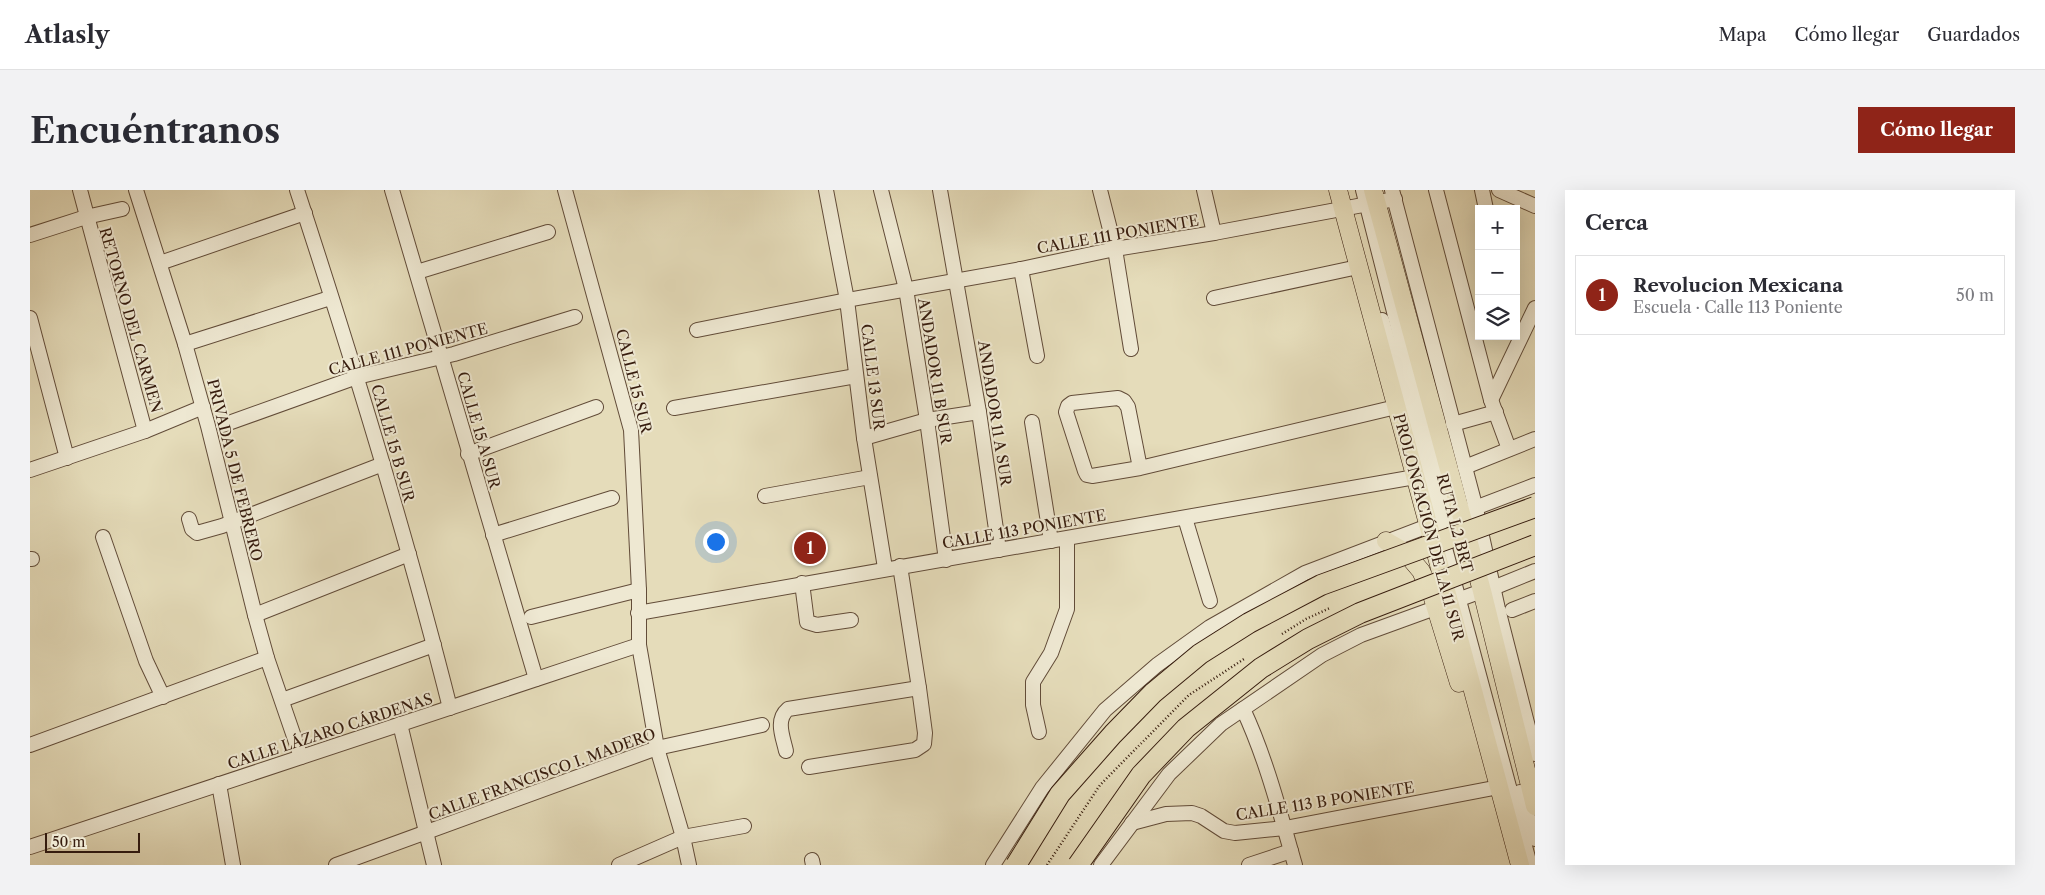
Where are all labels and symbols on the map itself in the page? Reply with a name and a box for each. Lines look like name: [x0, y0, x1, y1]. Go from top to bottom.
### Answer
street label: CALLE 111 PONIENTE: [1036, 210, 1200, 258]
street label: RETORNO DEL CARMEN: [95, 225, 167, 415]
street label: ANDADOR 11 B SUR: [914, 296, 956, 446]
street label: CALLE 111 PONIENTE: [326, 319, 490, 379]
street label: CALLE 13 SUR: [857, 323, 889, 432]
street label: CALLE 15 SUR: [612, 327, 656, 436]
street label: ANDADOR 11 A SUR: [974, 338, 1016, 488]
street label: CALLE 15 A SUR: [453, 369, 505, 492]
street label: PRIVADA 5 DE FEBRERO: [203, 377, 267, 563]
street label: CALLE 15 B SUR: [367, 382, 419, 505]
street label: PROLONGACIÓN DE LA 11 SUR: [1389, 411, 1469, 644]
street label: RUTA L2 BRT: [1433, 471, 1478, 575]
street label: CALLE 113 PONIENTE: [941, 505, 1107, 553]
your location: [703, 529, 729, 555]
pin: 1: [794, 529, 826, 567]
street label: CALLE LÁZARO CÁRDENAS: [225, 689, 435, 773]
street label: CALLE FRANCISCO I. MADERO: [426, 724, 658, 824]
street label: CALLE 113 B PONIENTE: [1234, 777, 1416, 825]
scale bar: [45, 830, 140, 853]

